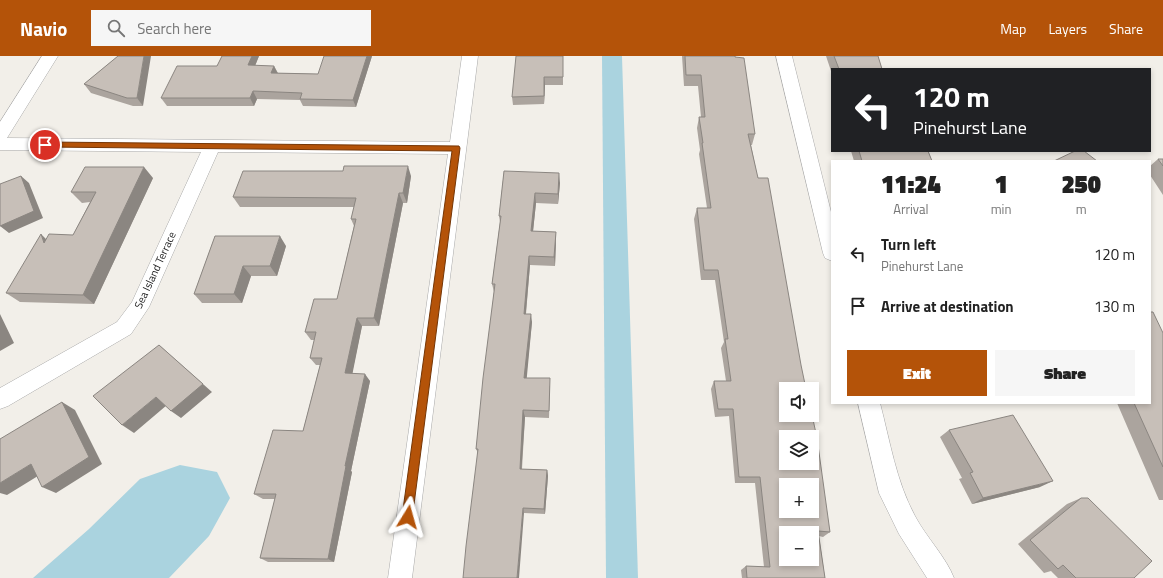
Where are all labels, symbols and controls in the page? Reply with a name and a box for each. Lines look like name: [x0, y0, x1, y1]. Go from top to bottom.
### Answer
search box: [91, 10, 371, 46]
text: Navio: [20, 14, 67, 43]
icon: search: [105, 17, 127, 39]
text: Search here: [137, 17, 212, 40]
text: Map: [1000, 18, 1026, 39]
text: Layers: [1048, 18, 1087, 39]
text: Share: [1109, 18, 1143, 39]
text: 120 m: [913, 75, 990, 118]
icon: left: [847, 84, 899, 136]
text: Pinehurst Lane: [913, 114, 1027, 141]
pin: [28, 128, 62, 162]
icon: arrive: [34, 134, 56, 156]
text: 11:24: [881, 166, 941, 202]
text: 1: [994, 166, 1008, 202]
text: 250: [1061, 166, 1101, 202]
text: Arrival: [893, 199, 928, 219]
text: min: [991, 199, 1011, 219]
text: m: [1076, 199, 1087, 219]
street label: Sea Island Terrace: [130, 229, 180, 311]
text: Turn left: [881, 233, 936, 256]
icon: left: [847, 243, 869, 265]
text: 120 m: [1094, 243, 1135, 266]
text: Pinehurst Lane: [881, 256, 963, 276]
icon: arrive: [847, 295, 869, 317]
text: Arrive at destination: [881, 295, 1014, 318]
text: 130 m: [1094, 295, 1135, 318]
button: Exit: [847, 350, 987, 396]
button: Share: [995, 350, 1135, 396]
map controls: [779, 382, 819, 566]
button: sound: [779, 382, 819, 422]
button: layers: [779, 430, 819, 470]
button: +: [779, 478, 819, 518]
position arrow: [387, 496, 429, 538]
button: −: [779, 526, 819, 566]

